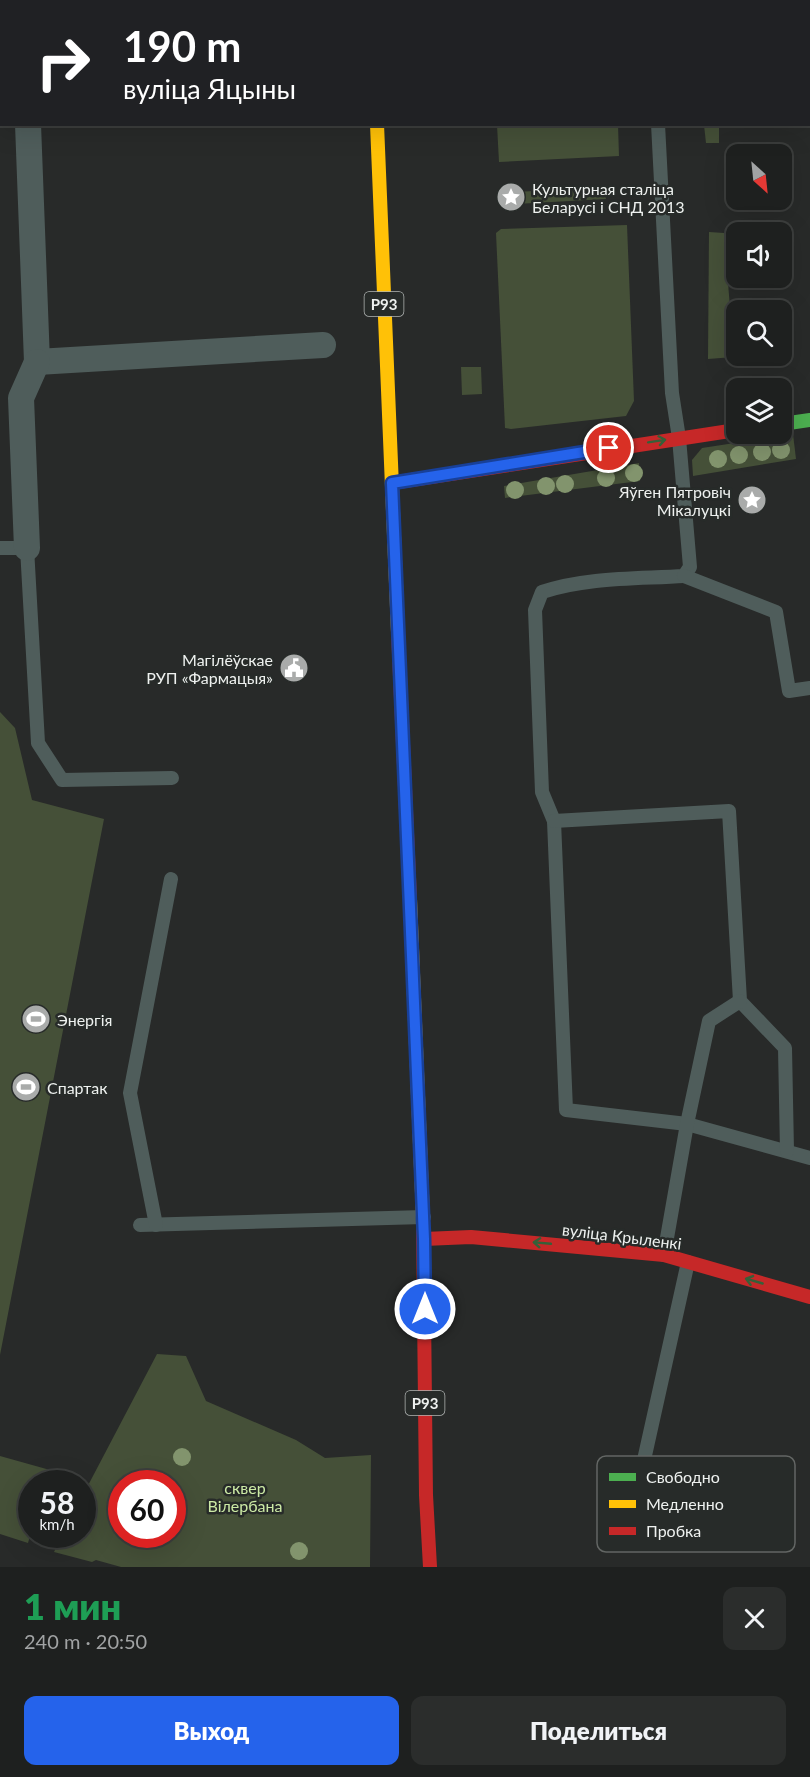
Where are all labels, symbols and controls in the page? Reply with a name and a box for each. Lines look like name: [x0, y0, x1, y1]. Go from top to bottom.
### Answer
text: 190 m: [123, 21, 241, 71]
icon: right: [24, 24, 102, 102]
text: вуліца Яцыны: [123, 72, 296, 105]
north arrow: [726, 144, 792, 210]
map controls: [726, 144, 792, 444]
place label: Культурная сталіца Беларусі і СНД 2013: [532, 179, 685, 216]
place icon: Культурная сталіца Беларусі і СНД 2013: [495, 181, 527, 213]
button: sound: [726, 222, 792, 288]
road number: Р93: [364, 292, 404, 316]
button: search: [726, 300, 792, 366]
button: layers: [726, 378, 792, 444]
pin: [583, 422, 634, 473]
icon: arrive: [592, 431, 625, 464]
one-way arrow: [647, 435, 666, 446]
place label: Яўген Пятровіч Мікалуцкі: [618, 482, 731, 519]
place icon: Яўген Пятровіч Мікалуцкі: [736, 484, 768, 516]
place label: Магілёўскае РУП «Фармацыя»: [146, 650, 273, 687]
public building icon: Магілёўскае РУП «Фармацыя»: [278, 652, 310, 684]
sports icon: Энергія: [20, 1003, 52, 1035]
place label: Энергія: [57, 1010, 112, 1029]
sports icon: Спартак: [10, 1071, 42, 1103]
place label: Спартак: [47, 1078, 108, 1097]
street label: вуліца Крыленкі: [561, 1219, 683, 1253]
one-way arrow: [533, 1237, 552, 1248]
one-way arrow: [745, 1275, 764, 1286]
position arrow: [393, 1277, 457, 1341]
road number: Р93: [406, 1391, 444, 1415]
legend: [597, 1456, 795, 1552]
text: Свободно: [646, 1467, 720, 1486]
speed limit sign: 60: [108, 1470, 186, 1548]
park label: сквер Вілербана: [207, 1478, 283, 1515]
text: 58: [40, 1484, 74, 1520]
text: Медленно: [646, 1494, 724, 1513]
text: km/h: [39, 1515, 75, 1533]
text: Пробка: [646, 1521, 701, 1540]
text: 1 мин: [24, 1584, 121, 1628]
button: close: [723, 1587, 786, 1650]
text: 240 m · 20:50: [24, 1629, 147, 1653]
button: Выход: [24, 1696, 399, 1765]
button: Поделиться: [411, 1696, 786, 1765]

